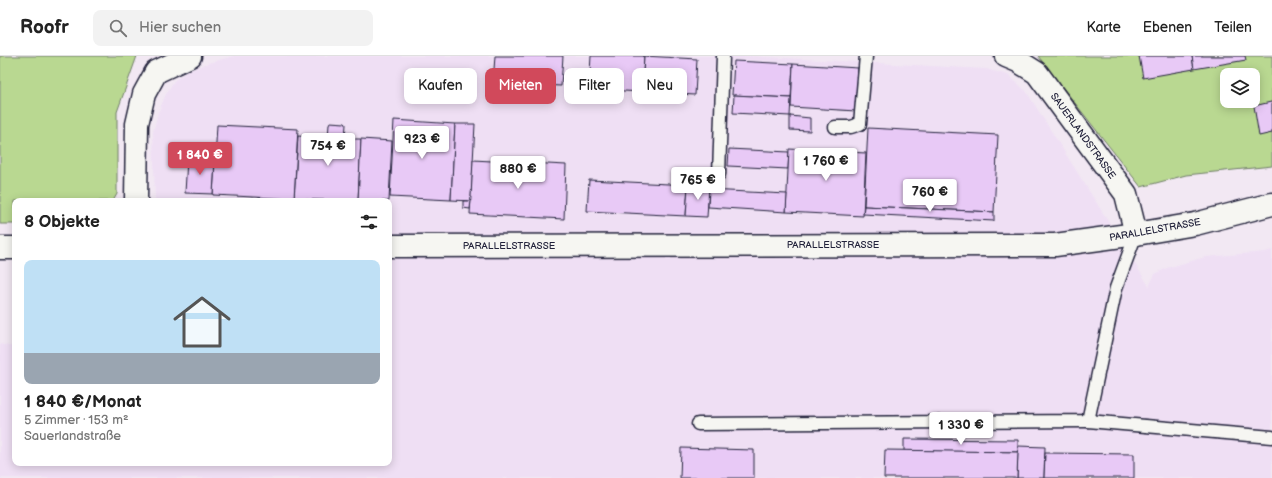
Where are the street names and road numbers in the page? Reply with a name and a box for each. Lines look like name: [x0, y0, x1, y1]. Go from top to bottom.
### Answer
street label: SAUERLANDSTRASSE: [1048, 91, 1118, 182]
street label: PARALLELSTRASSE: [1108, 216, 1202, 244]
street label: PARALLELSTRASSE: [787, 239, 880, 251]
street label: PARALLELSTRASSE: [463, 240, 556, 252]

